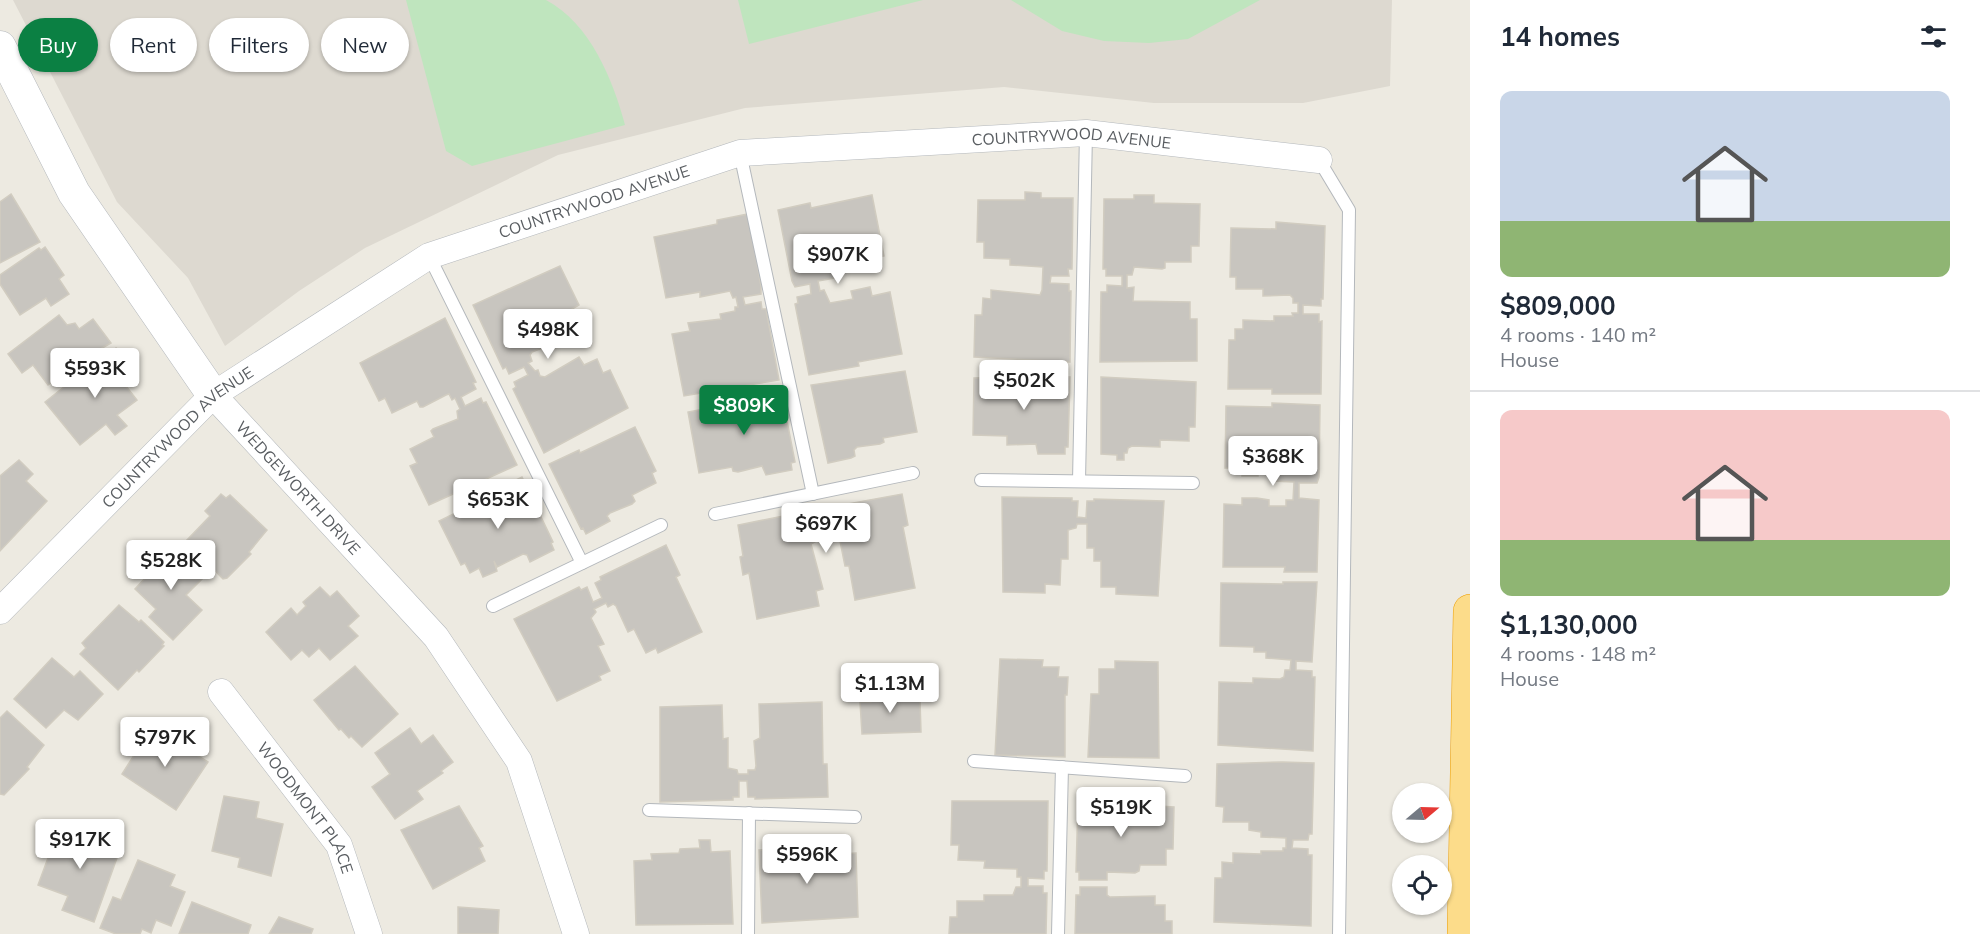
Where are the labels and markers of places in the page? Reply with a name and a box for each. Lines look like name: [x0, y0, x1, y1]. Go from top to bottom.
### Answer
pin: $907K: [796, 234, 880, 285]
pin: $498K: [506, 309, 590, 360]
pin: $593K: [53, 348, 137, 399]
pin: $502K: [982, 360, 1066, 411]
pin: $809K: [702, 385, 786, 436]
pin: $368K: [1231, 436, 1315, 487]
pin: $653K: [456, 479, 540, 530]
pin: $697K: [784, 503, 868, 554]
pin: $528K: [129, 540, 213, 591]
pin: $1.13M: [841, 663, 939, 714]
pin: $797K: [123, 717, 207, 768]
pin: $519K: [1079, 787, 1163, 838]
pin: $917K: [38, 819, 122, 870]
pin: $596K: [765, 834, 849, 885]

